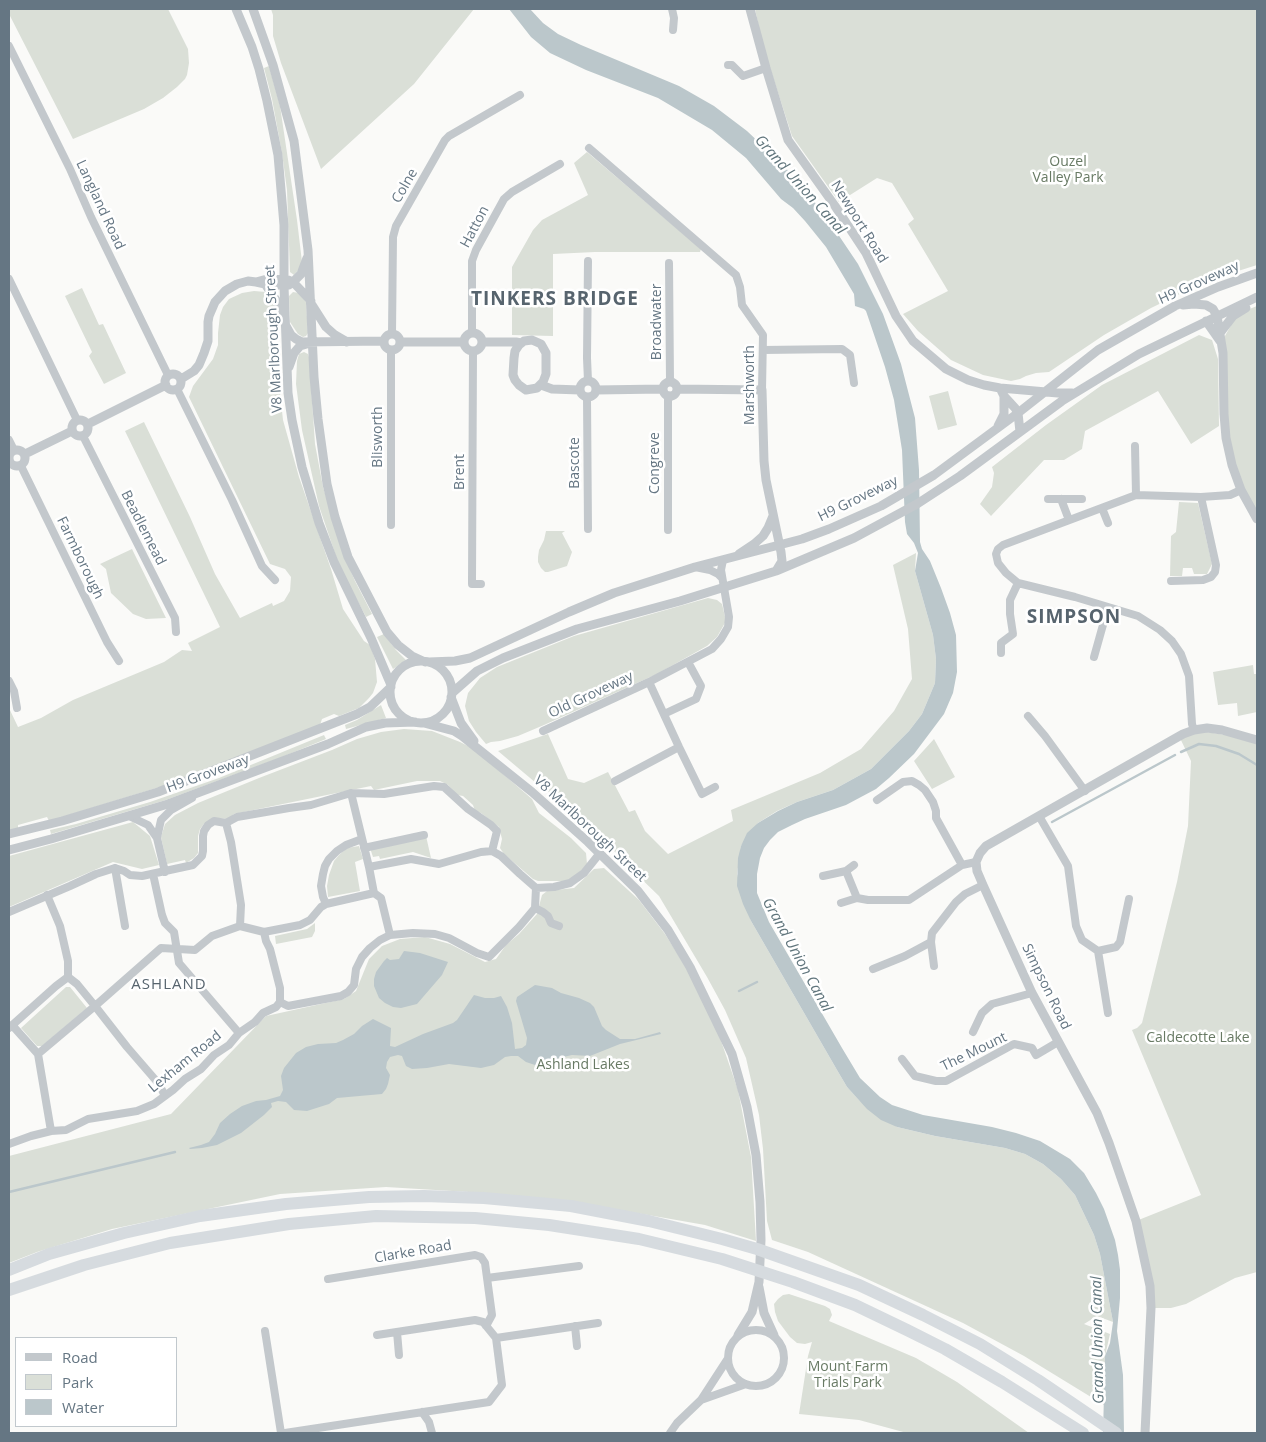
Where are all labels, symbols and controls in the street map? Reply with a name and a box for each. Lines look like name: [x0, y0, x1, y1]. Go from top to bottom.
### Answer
water label: Grand Union Canal: [751, 132, 849, 238]
park label: Ouzel Valley Park: [1033, 154, 1103, 186]
street label: Langland Road: [72, 158, 128, 252]
street label: Colne: [388, 166, 422, 206]
street label: Newport Road: [827, 178, 891, 266]
street label: Hatton: [457, 203, 493, 251]
street label: H9 Groveway: [1156, 258, 1242, 308]
street label: V8 Marlborough Street: [262, 265, 286, 413]
street label: Broadwater: [649, 284, 665, 360]
district label: TINKERS BRIDGE: [469, 289, 641, 311]
street label: Marshworth: [742, 345, 758, 425]
street label: Blisworth: [370, 406, 386, 468]
street label: Congreve: [647, 432, 663, 494]
street label: Bascote: [567, 437, 583, 489]
street label: Brent: [452, 454, 468, 490]
street label: H9 Groveway: [815, 472, 901, 526]
street label: Beadlemead: [117, 488, 169, 568]
street label: Farmborough: [53, 514, 107, 602]
district label: SIMPSON: [1026, 607, 1122, 629]
street label: Old Groveway: [546, 668, 636, 722]
street label: H9 Groveway: [164, 751, 252, 797]
street label: V8 Marlborough Street: [530, 772, 650, 886]
water label: Grand Union Canal: [758, 895, 836, 1015]
street label: Simpson Road: [1018, 941, 1074, 1033]
district label: ASHLAND: [130, 976, 208, 994]
street label: Lexham Road: [145, 1028, 225, 1096]
street label: The Mount: [938, 1029, 1010, 1075]
park label: Caldecotte Lake: [1146, 1030, 1250, 1046]
park label: Ashland Lakes: [536, 1057, 630, 1073]
street label: Clarke Road: [373, 1237, 453, 1267]
water label: Grand Union Canal: [1088, 1276, 1108, 1404]
legend: [15, 1337, 178, 1427]
text: Road: [62, 1347, 98, 1367]
park label: Mount Farm Trials Park: [808, 1359, 888, 1391]
text: Park: [62, 1372, 93, 1392]
text: Water: [62, 1397, 104, 1417]

